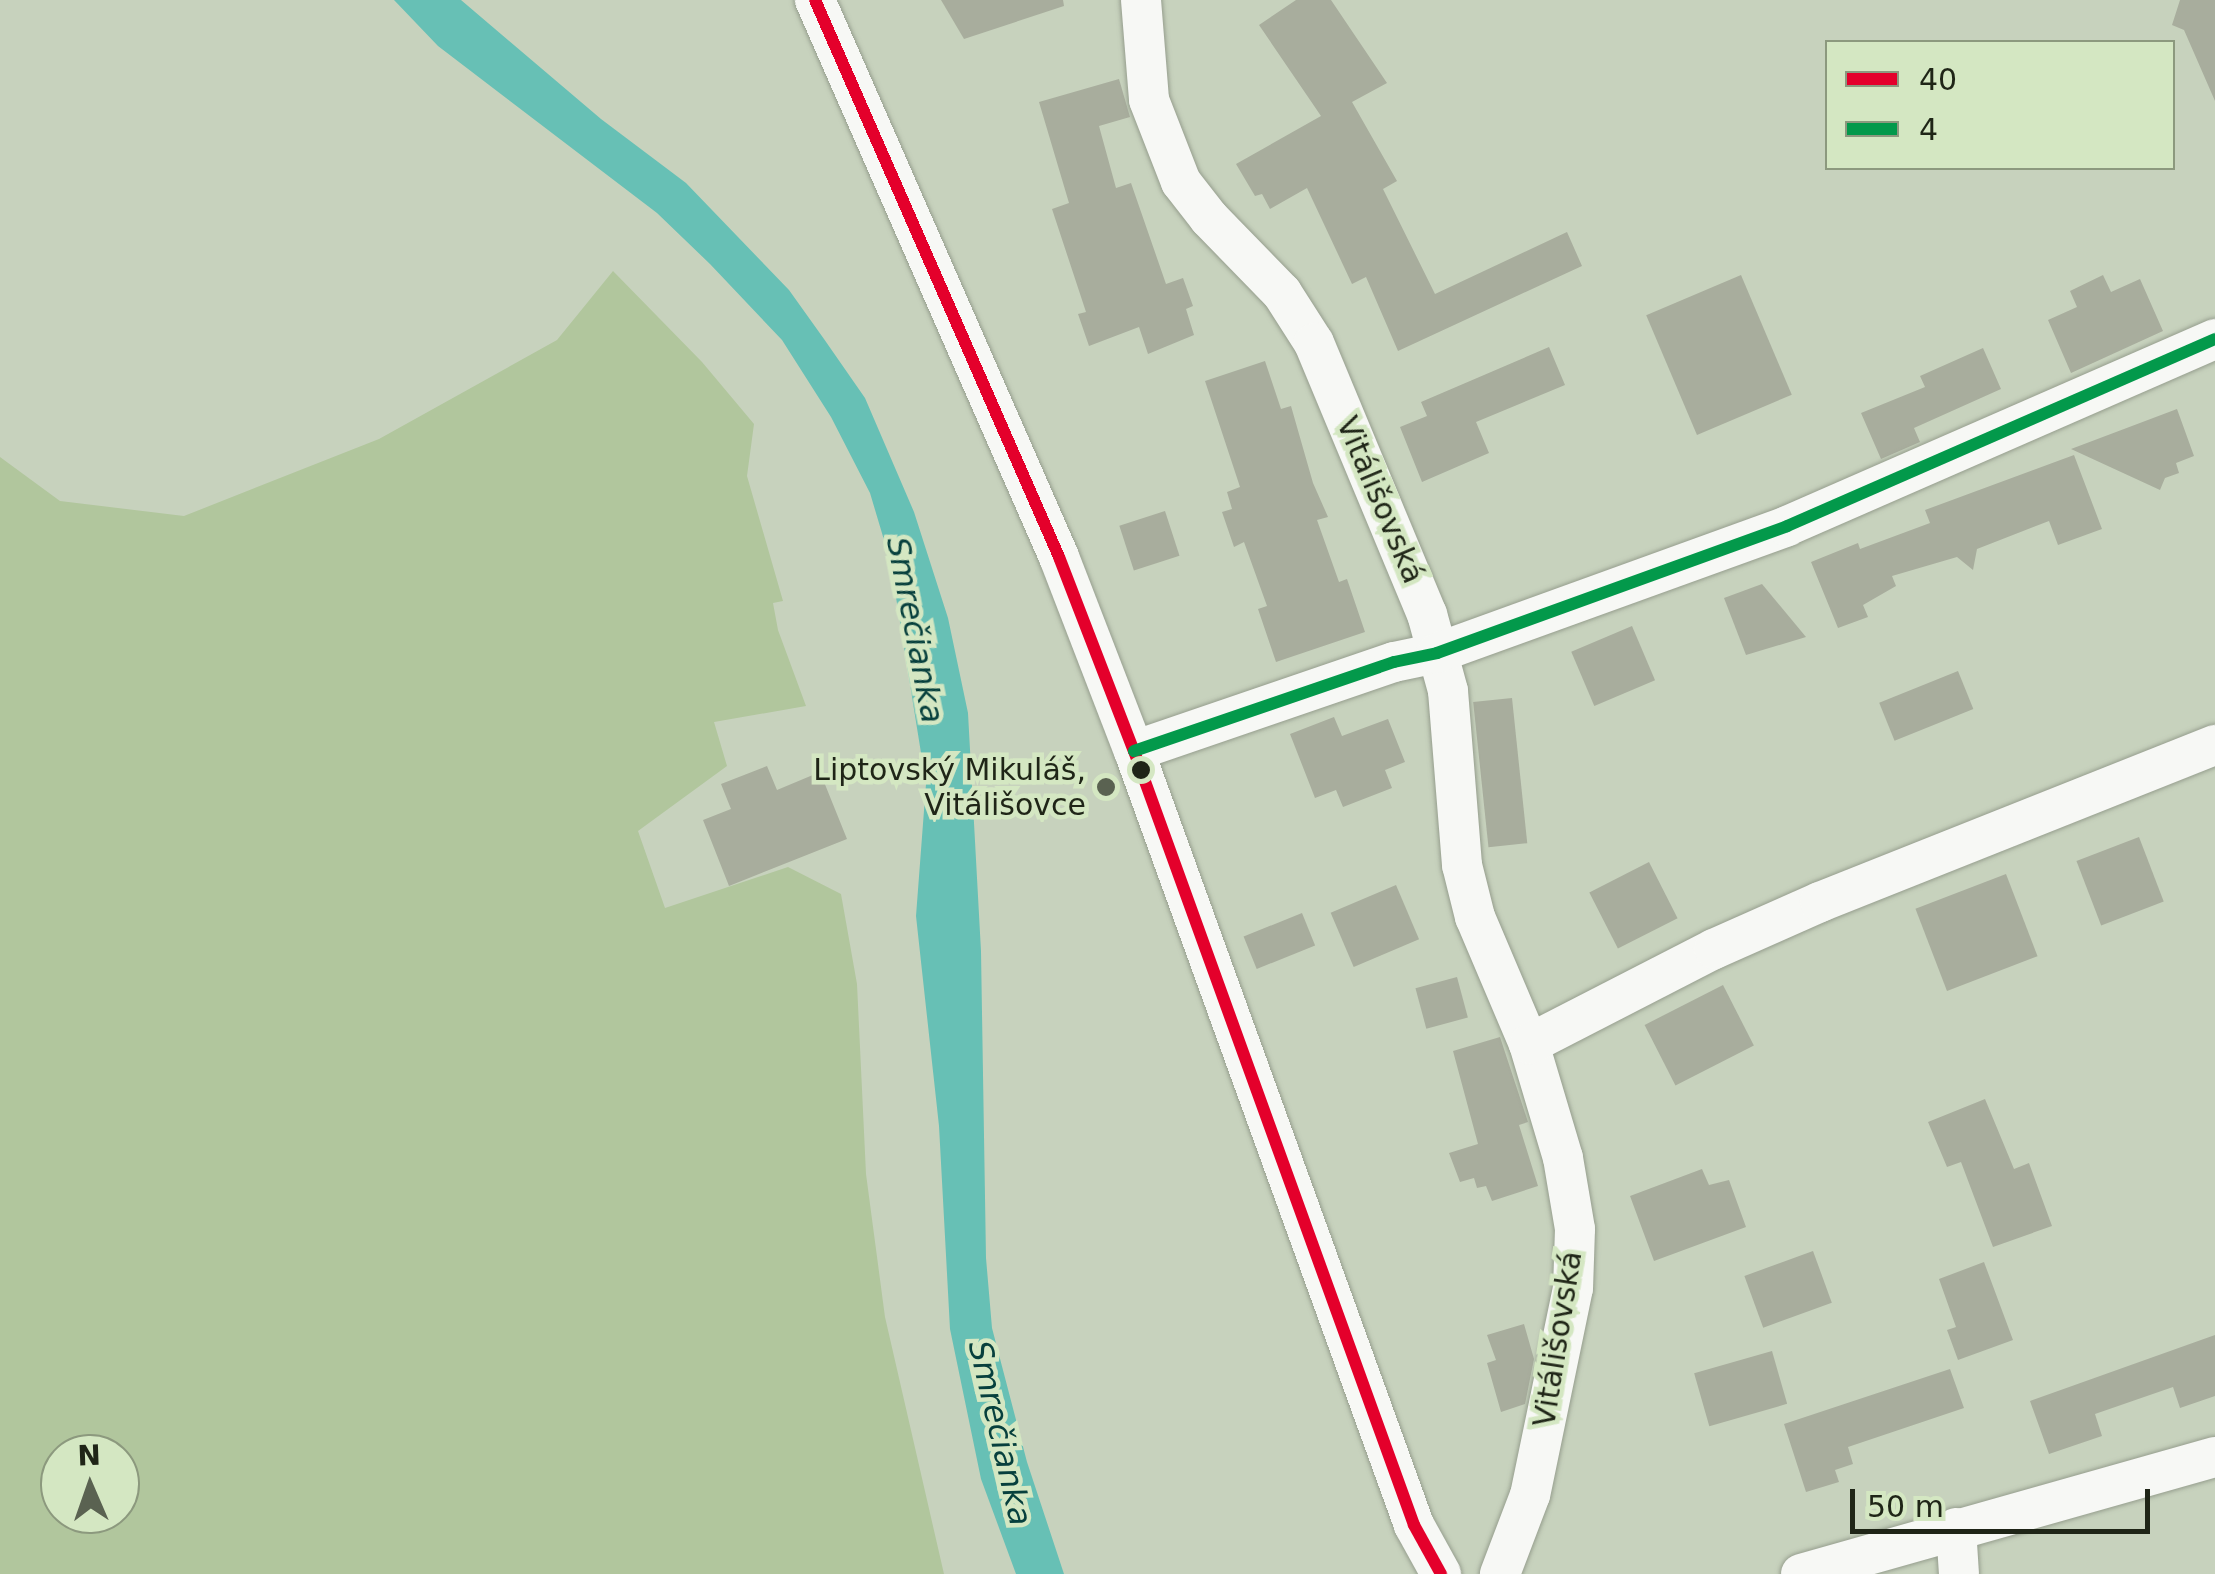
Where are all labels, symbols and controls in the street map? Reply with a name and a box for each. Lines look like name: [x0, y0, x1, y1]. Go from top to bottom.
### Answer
legend: [1825, 40, 2175, 170]
text: 40: [1919, 62, 1957, 97]
text: 4: [1919, 112, 1938, 147]
street label: Vitálišovská: [1329, 411, 1431, 589]
water label: Smrečianka: [878, 534, 952, 726]
place label: Liptovský Mikuláš, Vitálišovce: [813, 752, 1086, 822]
unlabelled marker: [1131, 760, 1151, 780]
marker: Liptovský Mikuláš, Vitálišovce: [1095, 776, 1117, 798]
street label: Vitálišovská: [1526, 1248, 1590, 1430]
water label: Smrečianka: [960, 1337, 1040, 1529]
north arrow: [40, 1434, 140, 1534]
text: N: [77, 1439, 101, 1472]
scale bar: [1855, 1469, 2155, 1531]
text: 50 m: [1867, 1489, 1944, 1524]

